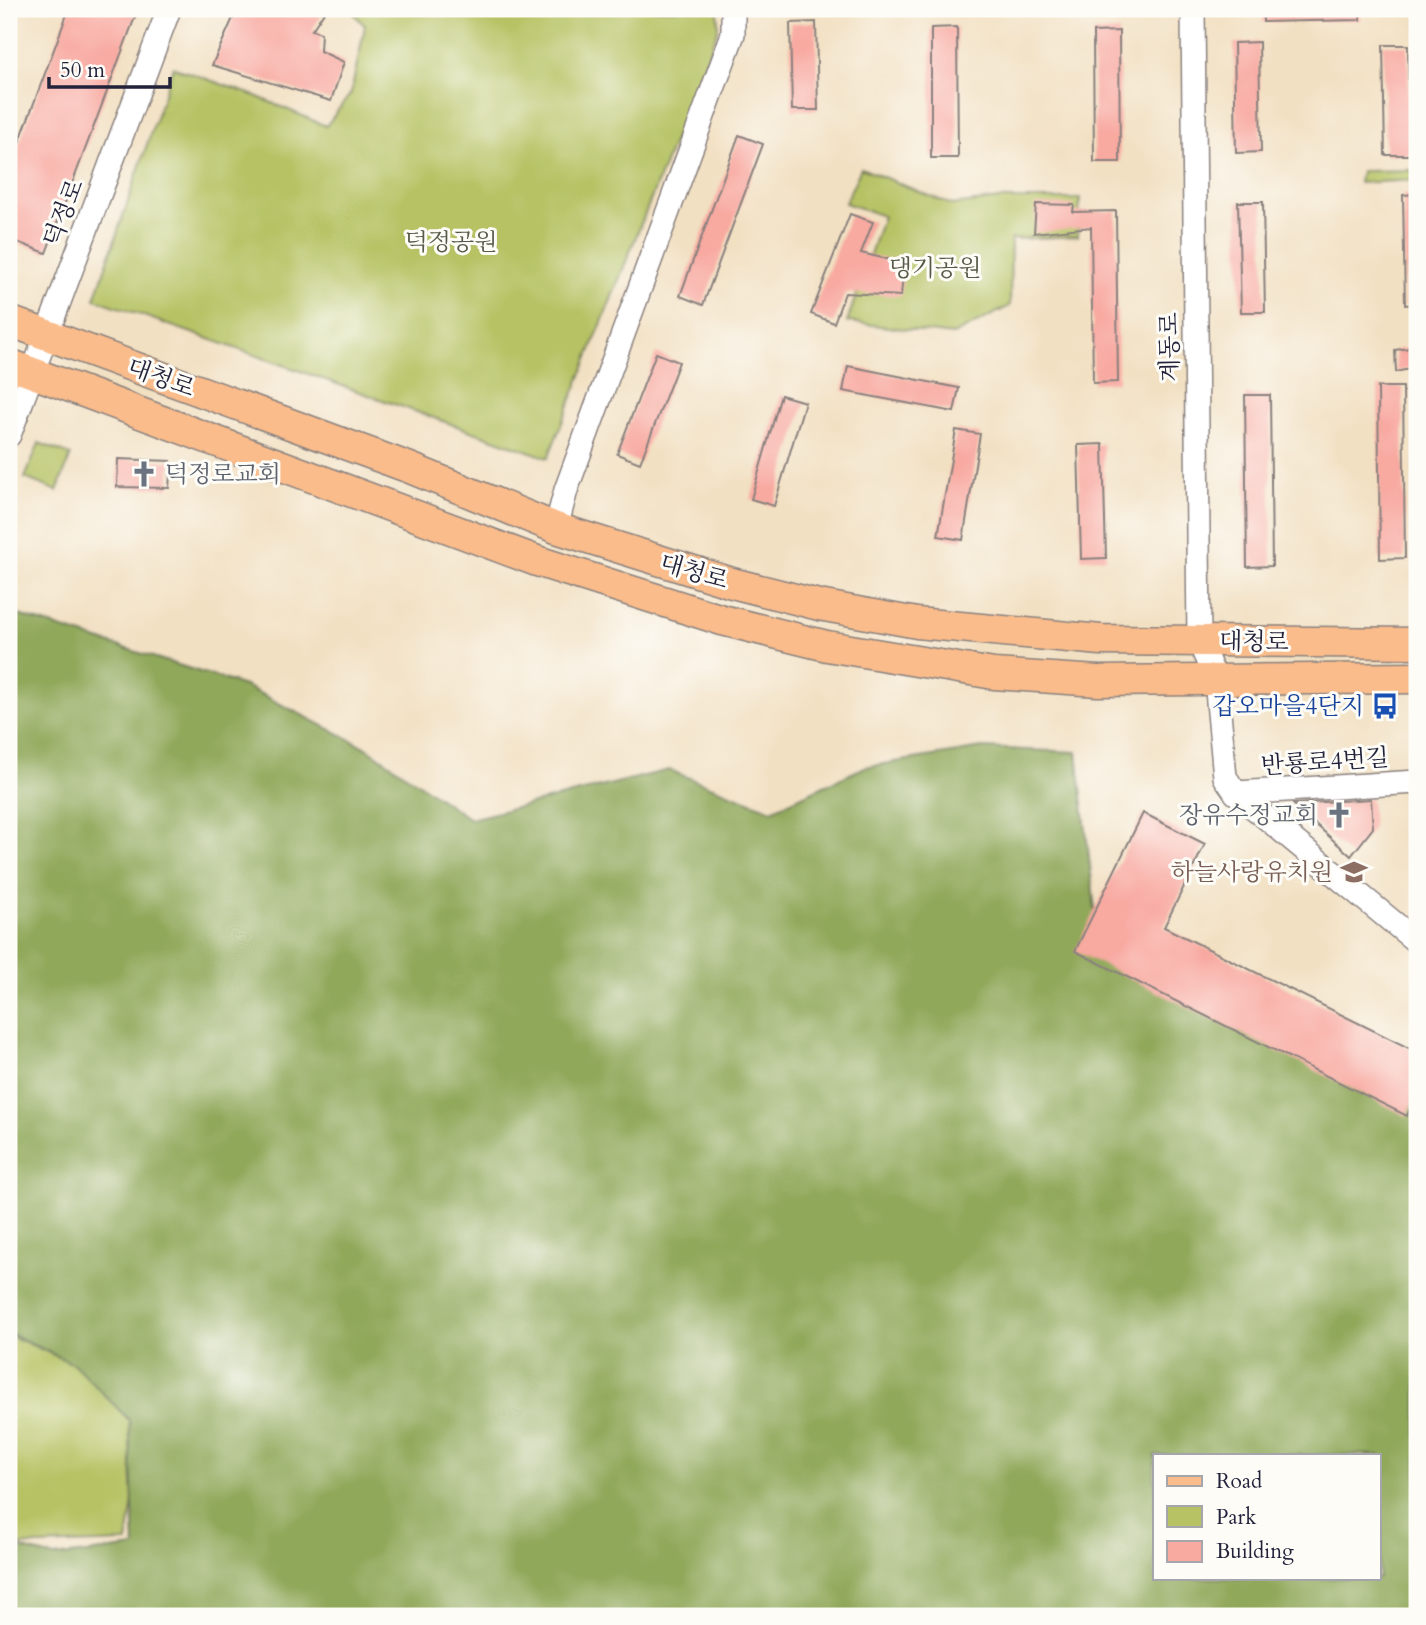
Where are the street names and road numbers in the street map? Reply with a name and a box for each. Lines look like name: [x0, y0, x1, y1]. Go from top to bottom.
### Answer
street label: 덕정로: [36, 175, 92, 251]
street label: 계동로: [1153, 312, 1187, 382]
street label: 대청로: [123, 351, 199, 405]
street label: 대청로: [656, 547, 732, 597]
street label: 대청로: [1219, 625, 1289, 659]
street label: 반룡로4번길: [1260, 741, 1390, 783]

